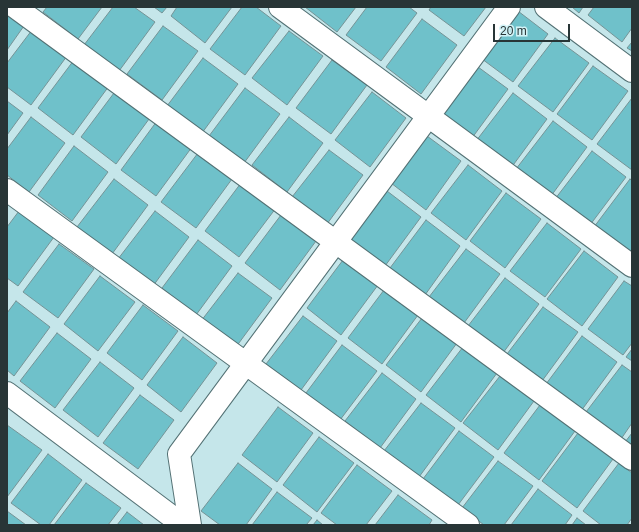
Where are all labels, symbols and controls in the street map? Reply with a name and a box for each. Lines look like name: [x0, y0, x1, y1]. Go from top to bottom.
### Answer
scale bar: [495, 16, 572, 42]
text: 20 m: [500, 24, 527, 38]

